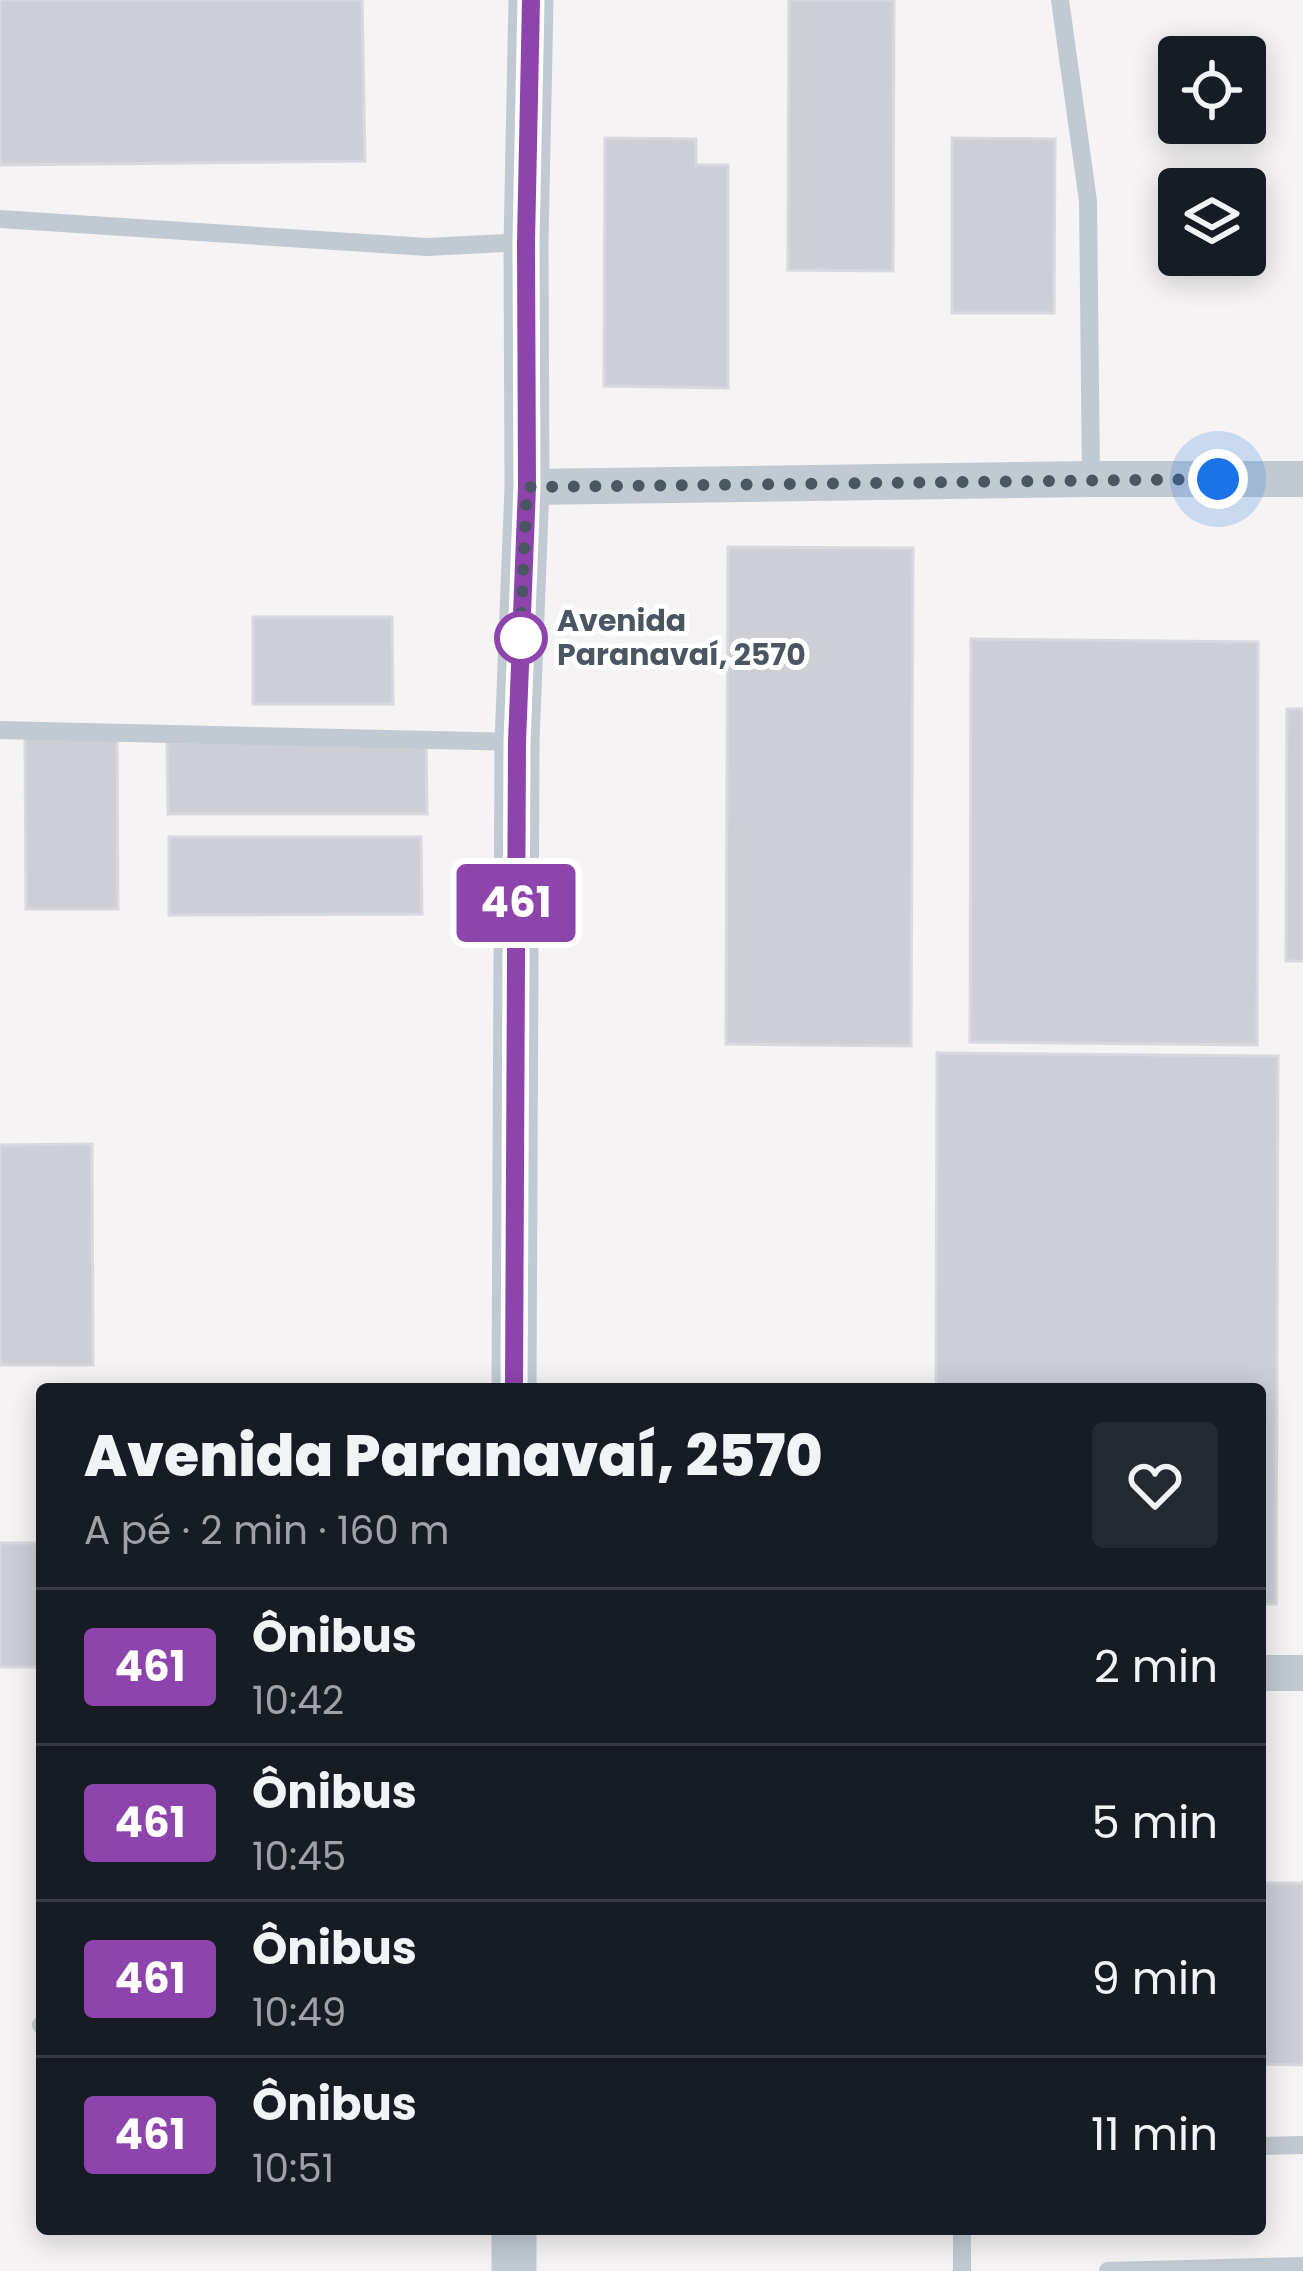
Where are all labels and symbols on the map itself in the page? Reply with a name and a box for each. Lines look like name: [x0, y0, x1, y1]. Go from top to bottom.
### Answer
your location: [1188, 449, 1248, 509]
place label: Avenida Paranavaí, 2570: [557, 599, 806, 676]
marker: Avenida Paranavaí, 2570: [496, 613, 546, 663]
line badge: 461: [447, 864, 585, 942]

